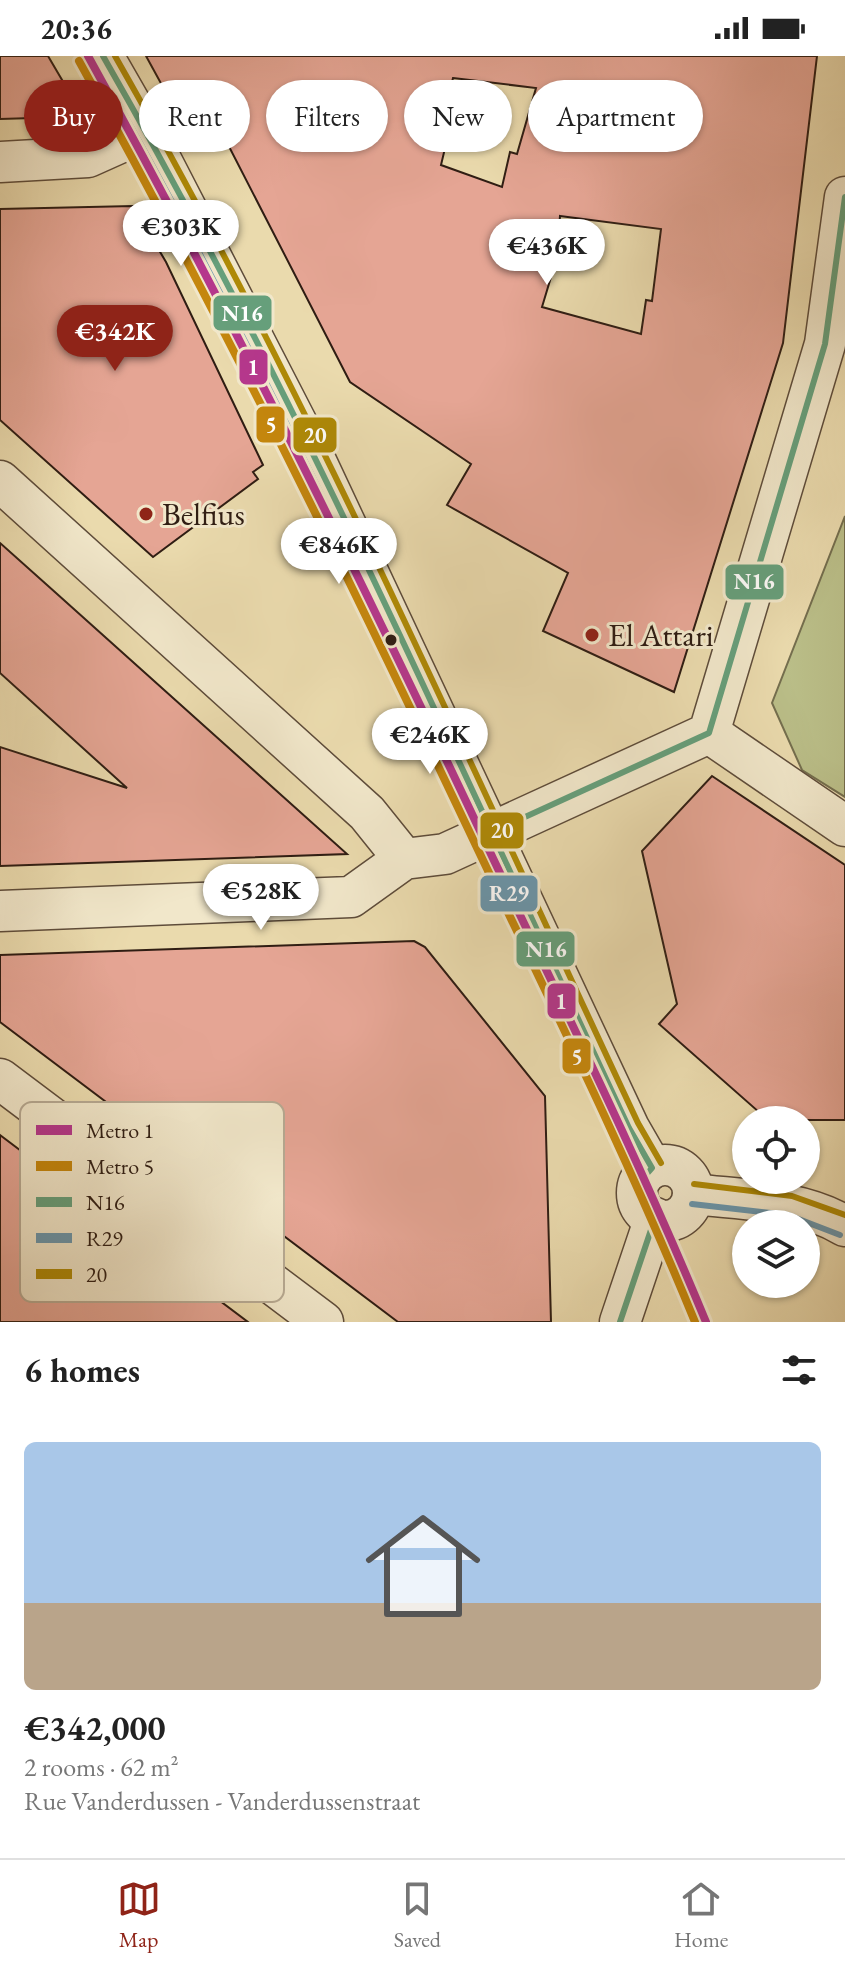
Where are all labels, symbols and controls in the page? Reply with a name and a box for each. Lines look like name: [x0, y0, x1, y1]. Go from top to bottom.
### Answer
text: 20:36: [40, 9, 112, 48]
chip: Buy: [24, 80, 123, 152]
chip: Rent: [139, 80, 250, 152]
chip: Filters: [266, 80, 388, 152]
chip: New: [404, 80, 512, 152]
chip: Apartment: [528, 80, 703, 152]
pin: €303K: [125, 200, 237, 268]
text: €303K: [141, 209, 221, 243]
pin: €436K: [491, 219, 603, 287]
text: €436K: [507, 228, 587, 262]
line badge: N16: [212, 294, 273, 332]
text: N16: [221, 299, 263, 328]
pin: €342K: [59, 305, 171, 373]
text: €342K: [75, 314, 155, 348]
line badge: 1: [238, 348, 269, 386]
text: 1: [247, 353, 259, 382]
line badge: 5: [255, 405, 286, 444]
text: 5: [265, 410, 277, 439]
line badge: 20: [292, 416, 338, 454]
text: 20: [303, 421, 327, 450]
place label: Belfius: [162, 493, 245, 535]
marker: Belfius: [137, 505, 155, 523]
pin: €846K: [283, 518, 395, 586]
text: €846K: [299, 527, 379, 561]
line badge: N16: [724, 563, 785, 601]
text: N16: [733, 567, 775, 596]
place label: El Attari: [608, 614, 714, 656]
marker: El Attari: [583, 626, 601, 644]
unlabelled marker: [383, 632, 399, 648]
pin: €246K: [374, 708, 486, 776]
text: €246K: [390, 717, 470, 751]
line badge: 20: [479, 811, 525, 850]
text: 20: [490, 816, 514, 845]
pin: €528K: [205, 864, 317, 932]
text: €528K: [221, 873, 301, 907]
line badge: R29: [479, 874, 539, 913]
text: R29: [489, 879, 529, 908]
line badge: N16: [515, 930, 576, 968]
text: N16: [525, 935, 567, 964]
line badge: 1: [546, 982, 577, 1020]
text: 1: [555, 987, 567, 1016]
line badge: 5: [561, 1037, 592, 1075]
text: 5: [571, 1042, 583, 1071]
legend: [20, 1102, 284, 1302]
map controls: [732, 1106, 820, 1298]
button: locate: [732, 1106, 820, 1194]
text: Metro 1: [86, 1116, 154, 1145]
text: Metro 5: [86, 1152, 154, 1181]
text: N16: [86, 1188, 125, 1217]
button: layers: [732, 1210, 820, 1298]
text: R29: [86, 1224, 123, 1253]
text: 20: [86, 1260, 108, 1289]
text: 6 homes: [24, 1348, 140, 1392]
icon: filters: [777, 1348, 821, 1392]
icon: home: [351, 1494, 495, 1638]
text: €342,000: [24, 1706, 165, 1750]
text: 2 rooms · 62 m²: [24, 1750, 179, 1784]
text: Rue Vanderdussen - Vanderdussenstraat: [24, 1784, 420, 1818]
tab: Map: [117, 1877, 161, 1954]
tab: Saved: [394, 1877, 441, 1954]
tab: Home: [674, 1877, 728, 1954]

